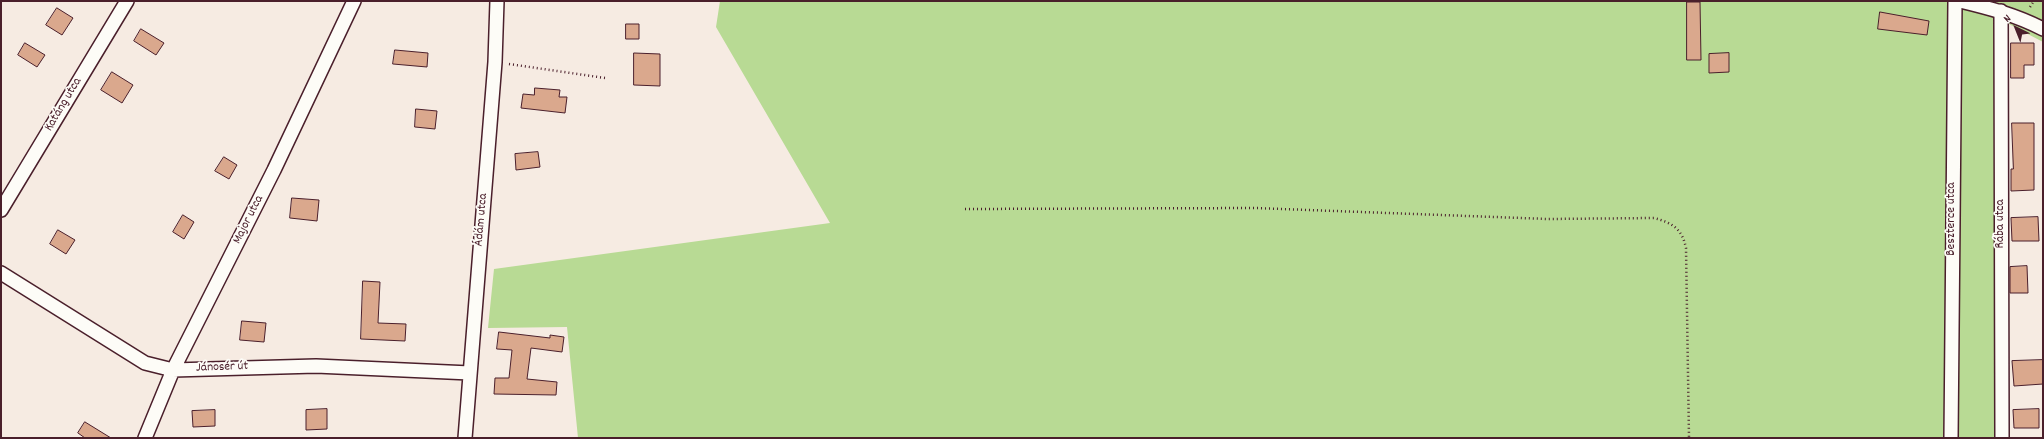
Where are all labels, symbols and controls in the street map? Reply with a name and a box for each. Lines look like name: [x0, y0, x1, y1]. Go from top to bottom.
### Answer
north arrow: [1996, 8, 2036, 48]
text: N: [2000, 12, 2015, 27]
street label: Katáng utca: [42, 75, 86, 135]
street label: Beszterce utca: [1944, 182, 1960, 256]
street label: Major utca: [230, 193, 268, 247]
street label: Ádám utca: [472, 193, 492, 247]
street label: Rába utca: [1993, 199, 2009, 249]
street label: Jánosér út: [196, 359, 248, 377]

